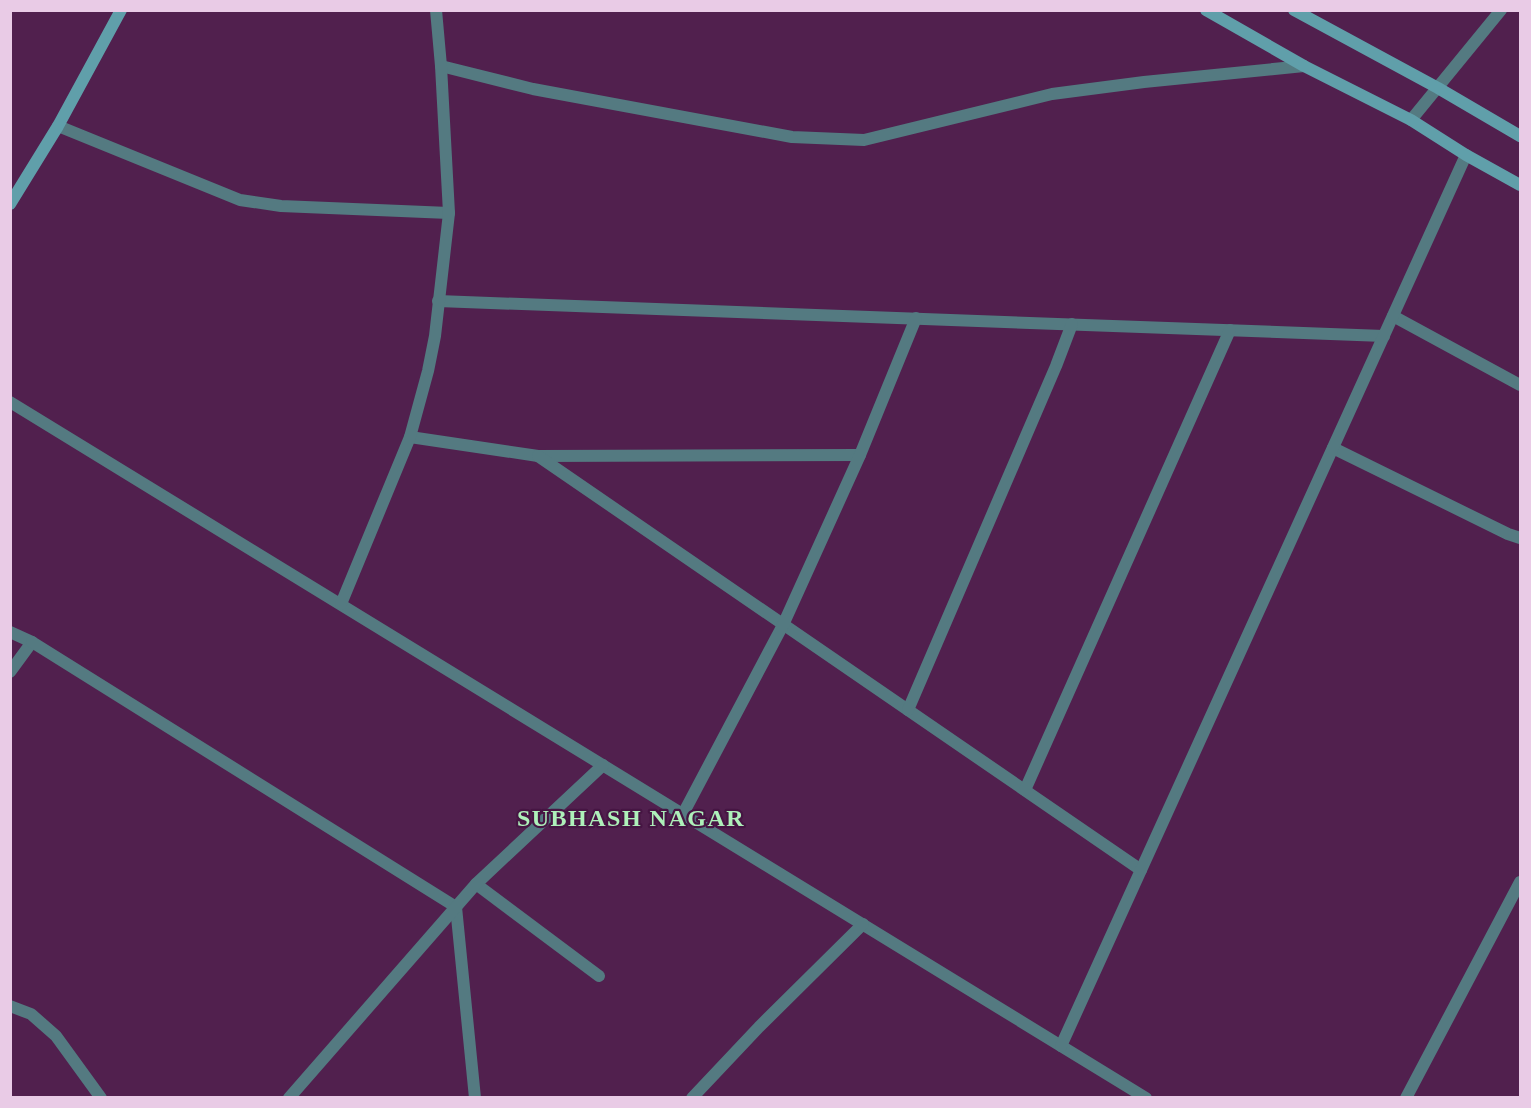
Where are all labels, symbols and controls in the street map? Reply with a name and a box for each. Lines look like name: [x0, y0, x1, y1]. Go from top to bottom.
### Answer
district label: SUBHASH NAGAR: [517, 805, 745, 831]

